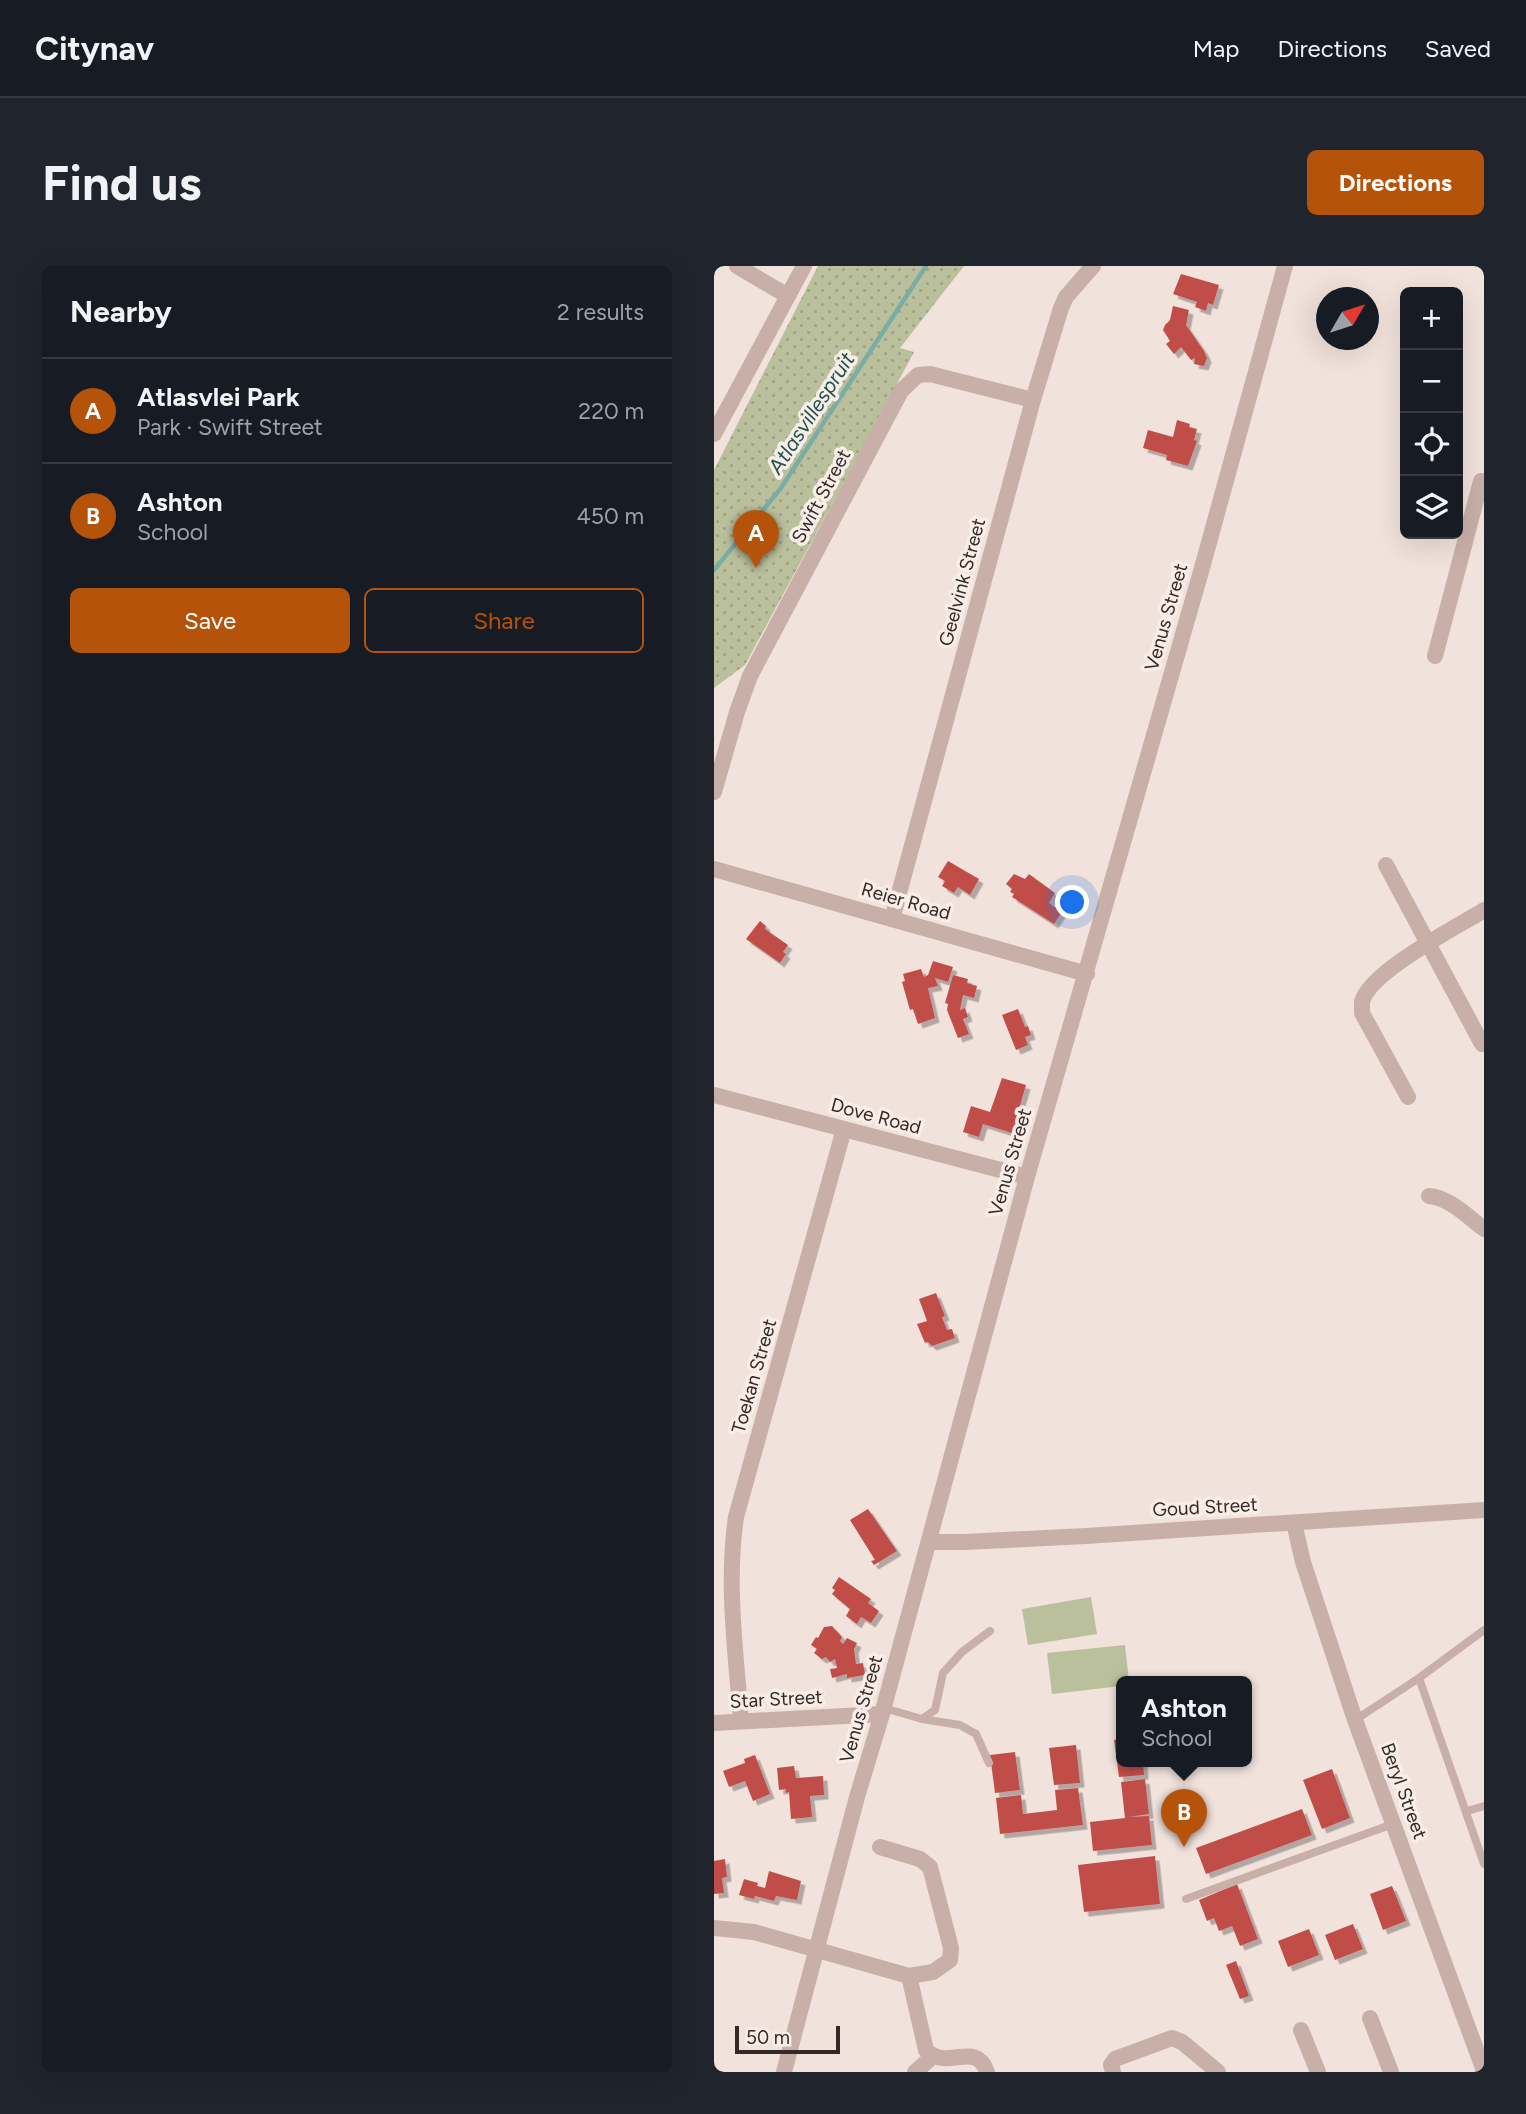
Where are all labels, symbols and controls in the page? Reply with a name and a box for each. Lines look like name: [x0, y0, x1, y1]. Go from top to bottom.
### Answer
text: Citynav: [35, 29, 154, 68]
text: Map: [1193, 34, 1239, 63]
text: Directions: [1277, 34, 1387, 63]
text: Saved: [1425, 34, 1491, 63]
button: Directions: [1307, 150, 1484, 215]
text: Find us: [42, 153, 201, 212]
north arrow: [1316, 287, 1379, 350]
map controls: [1400, 287, 1463, 539]
button: +: [1400, 287, 1463, 350]
text: Nearby: [70, 293, 172, 330]
text: 2 results: [557, 298, 644, 326]
water label: Atlasvillespruit: [762, 347, 860, 479]
button: −: [1400, 350, 1463, 413]
text: Atlasvlei Park: [137, 381, 300, 413]
text: A: [85, 397, 101, 425]
text: 220 m: [578, 397, 644, 425]
text: Park · Swift Street: [137, 413, 323, 441]
button: locate: [1400, 413, 1463, 476]
street label: Swift Street: [787, 445, 855, 547]
button: layers: [1400, 476, 1463, 539]
text: Ashton: [137, 486, 223, 518]
text: B: [86, 502, 100, 530]
text: 450 m: [576, 502, 644, 530]
pin: A: [733, 510, 779, 568]
street label: Geelvink Street: [934, 516, 990, 648]
text: School: [137, 518, 208, 546]
street label: Venus Street: [1140, 561, 1192, 673]
button: Save: [70, 588, 350, 653]
button: Share: [364, 588, 644, 653]
street label: Reier Road: [859, 877, 953, 925]
your location: [1055, 885, 1089, 919]
street label: Dove Road: [828, 1093, 924, 1139]
street label: Venus Street: [984, 1106, 1036, 1218]
street label: Toekan Street: [727, 1316, 781, 1436]
street label: Goud Street: [1152, 1493, 1258, 1521]
street label: Venus Street: [835, 1653, 887, 1765]
popup: [1116, 1676, 1252, 1767]
street label: Star Street: [729, 1685, 823, 1713]
text: Ashton: [1141, 1692, 1227, 1724]
text: School: [1141, 1724, 1212, 1752]
street label: Beryl Street: [1376, 1740, 1432, 1842]
pin: B: [1161, 1789, 1207, 1847]
scale bar: [735, 2023, 840, 2055]
text: 50 m: [746, 2026, 790, 2049]

